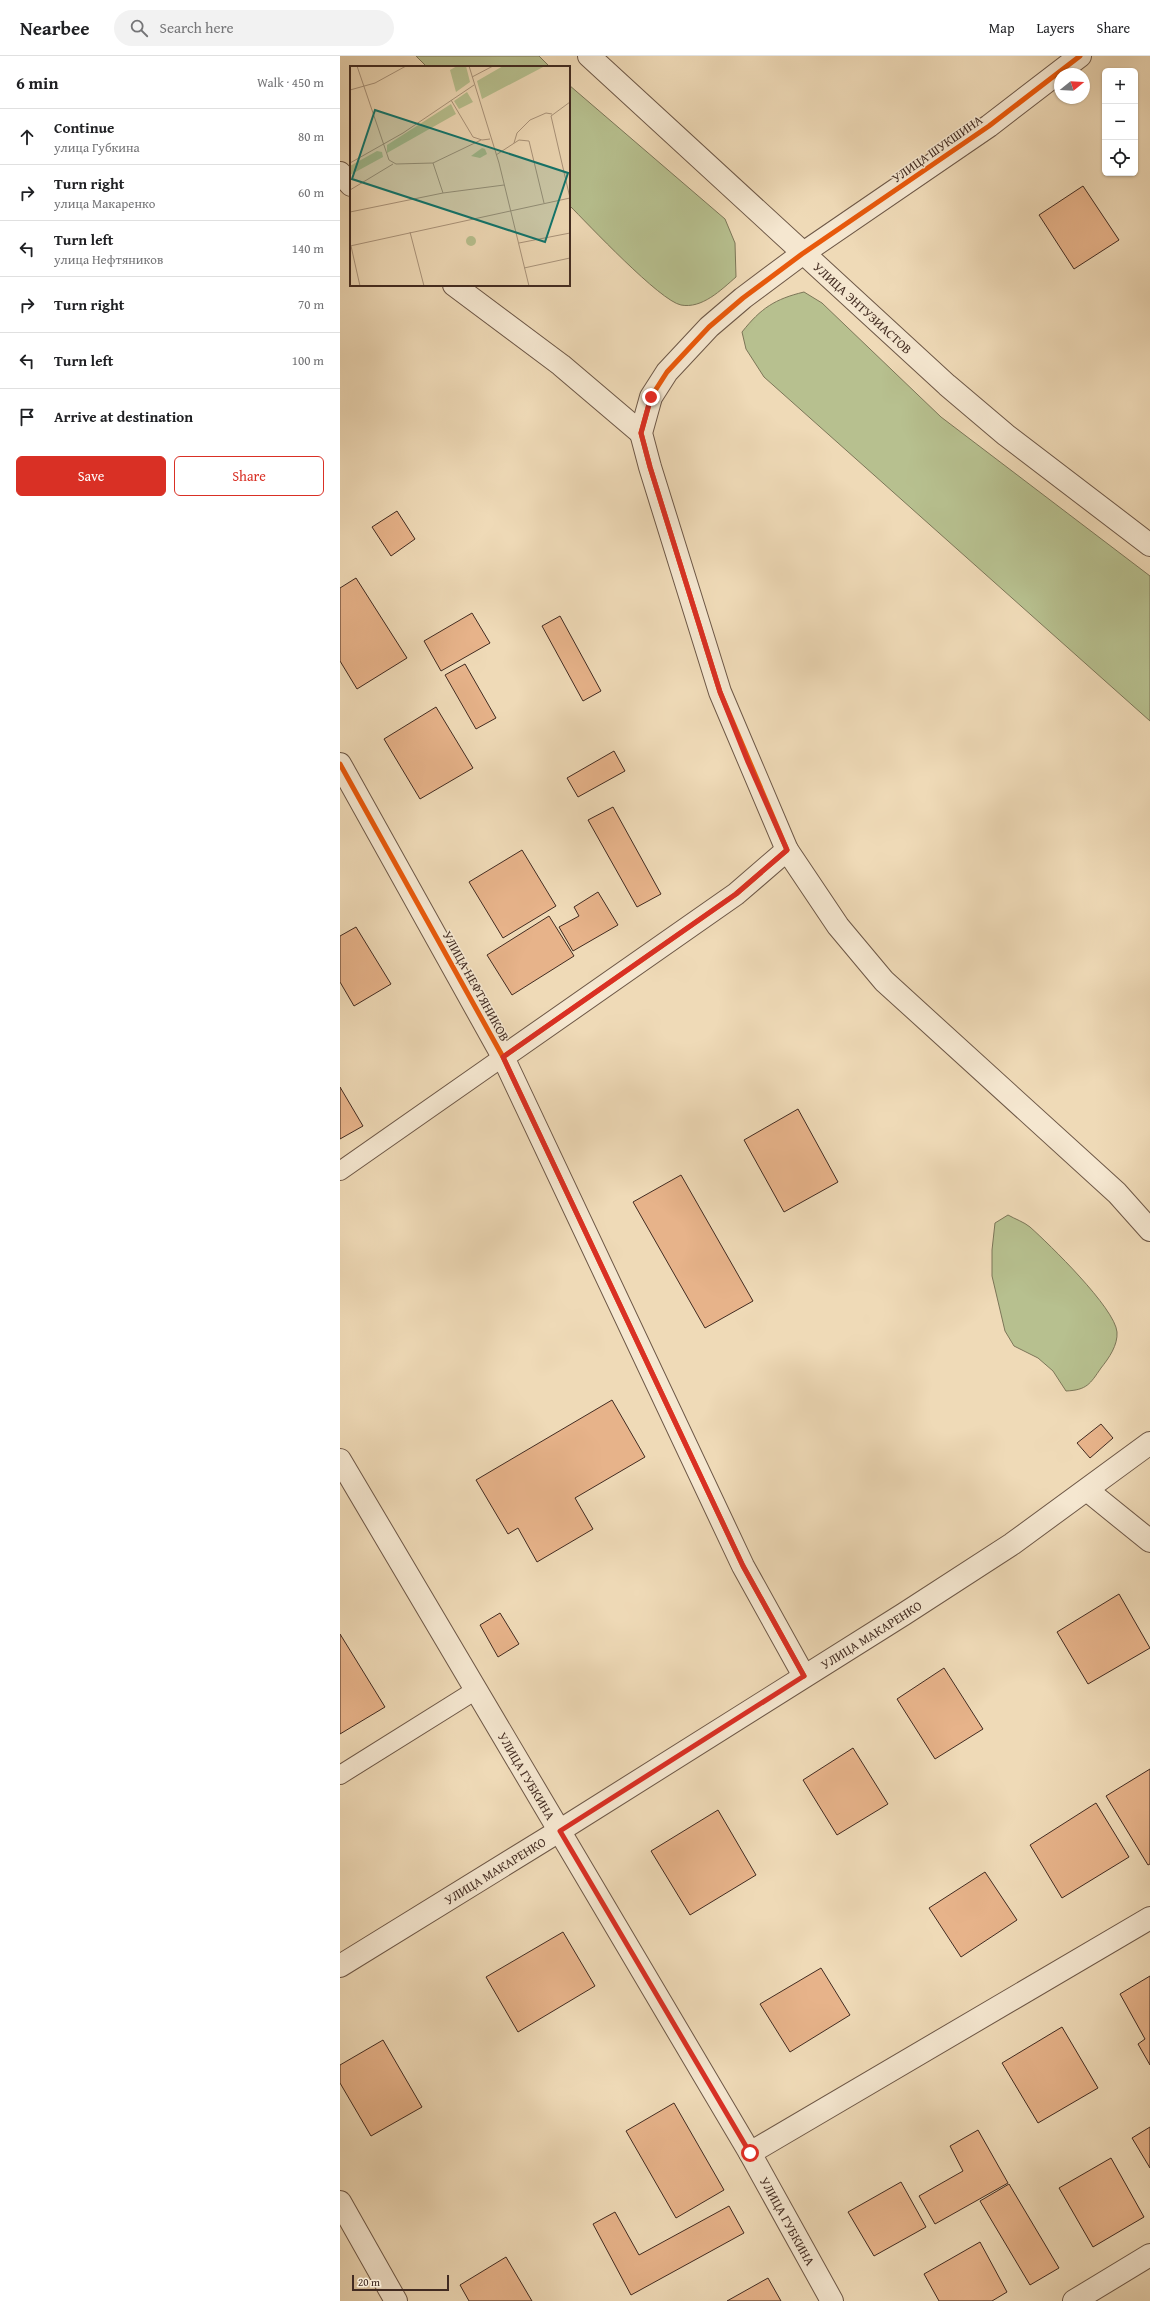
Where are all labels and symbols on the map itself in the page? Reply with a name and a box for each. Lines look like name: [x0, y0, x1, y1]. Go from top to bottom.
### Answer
inset map: [350, 66, 570, 286]
north arrow: [1054, 68, 1090, 104]
street label: УЛИЦА ШУКШИНА: [888, 110, 986, 187]
street label: УЛИЦА ЭНТУЗИАСТОВ: [809, 257, 917, 358]
route end: [642, 388, 660, 406]
street label: УЛИЦА НЕФТЯНИКОВ: [438, 927, 514, 1045]
street label: УЛИЦА МАКАРЕНКО: [817, 1595, 925, 1674]
street label: УЛИЦА ГУБКИНА: [493, 1728, 560, 1823]
street label: УЛИЦА МАКАРЕНКО: [440, 1832, 549, 1909]
route start: [741, 2144, 759, 2162]
street label: УЛИЦА ГУБКИНА: [755, 2173, 820, 2269]
scale bar: [352, 2273, 449, 2292]

